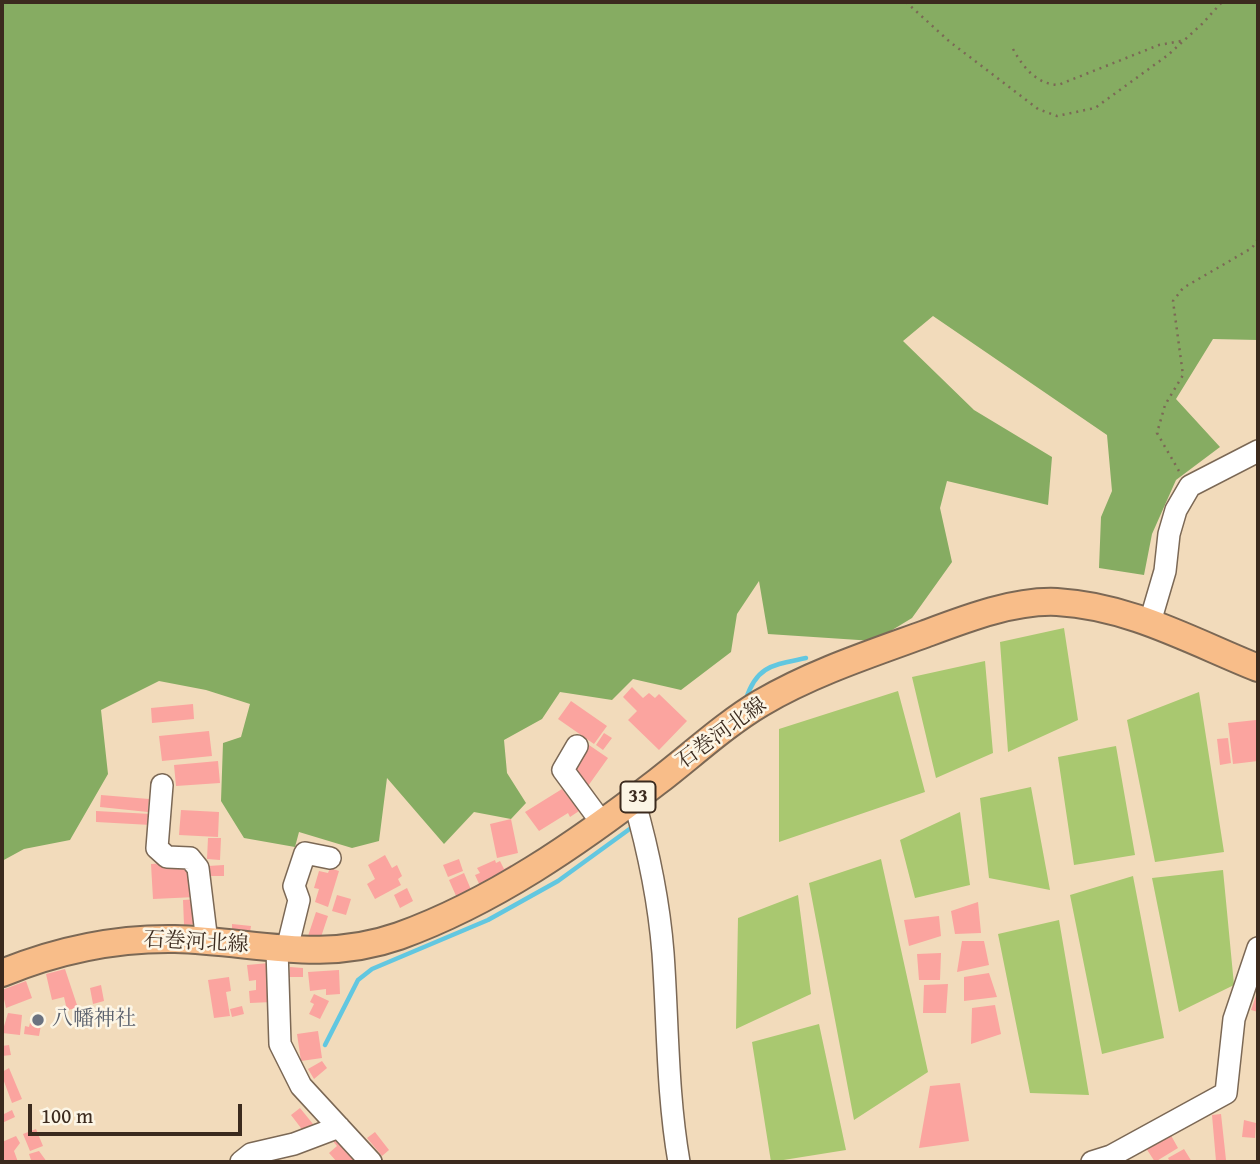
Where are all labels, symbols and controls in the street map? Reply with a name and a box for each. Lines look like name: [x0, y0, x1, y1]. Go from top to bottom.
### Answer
street label: 石巻河北線: [672, 693, 772, 775]
road number: 33: [620, 782, 656, 812]
street label: 石巻河北線: [143, 928, 249, 958]
place label: 八幡神社: [52, 1007, 136, 1033]
marker: 八幡神社: [30, 1012, 46, 1028]
scale bar: [32, 1090, 245, 1134]
text: 100 m: [41, 1100, 93, 1131]

